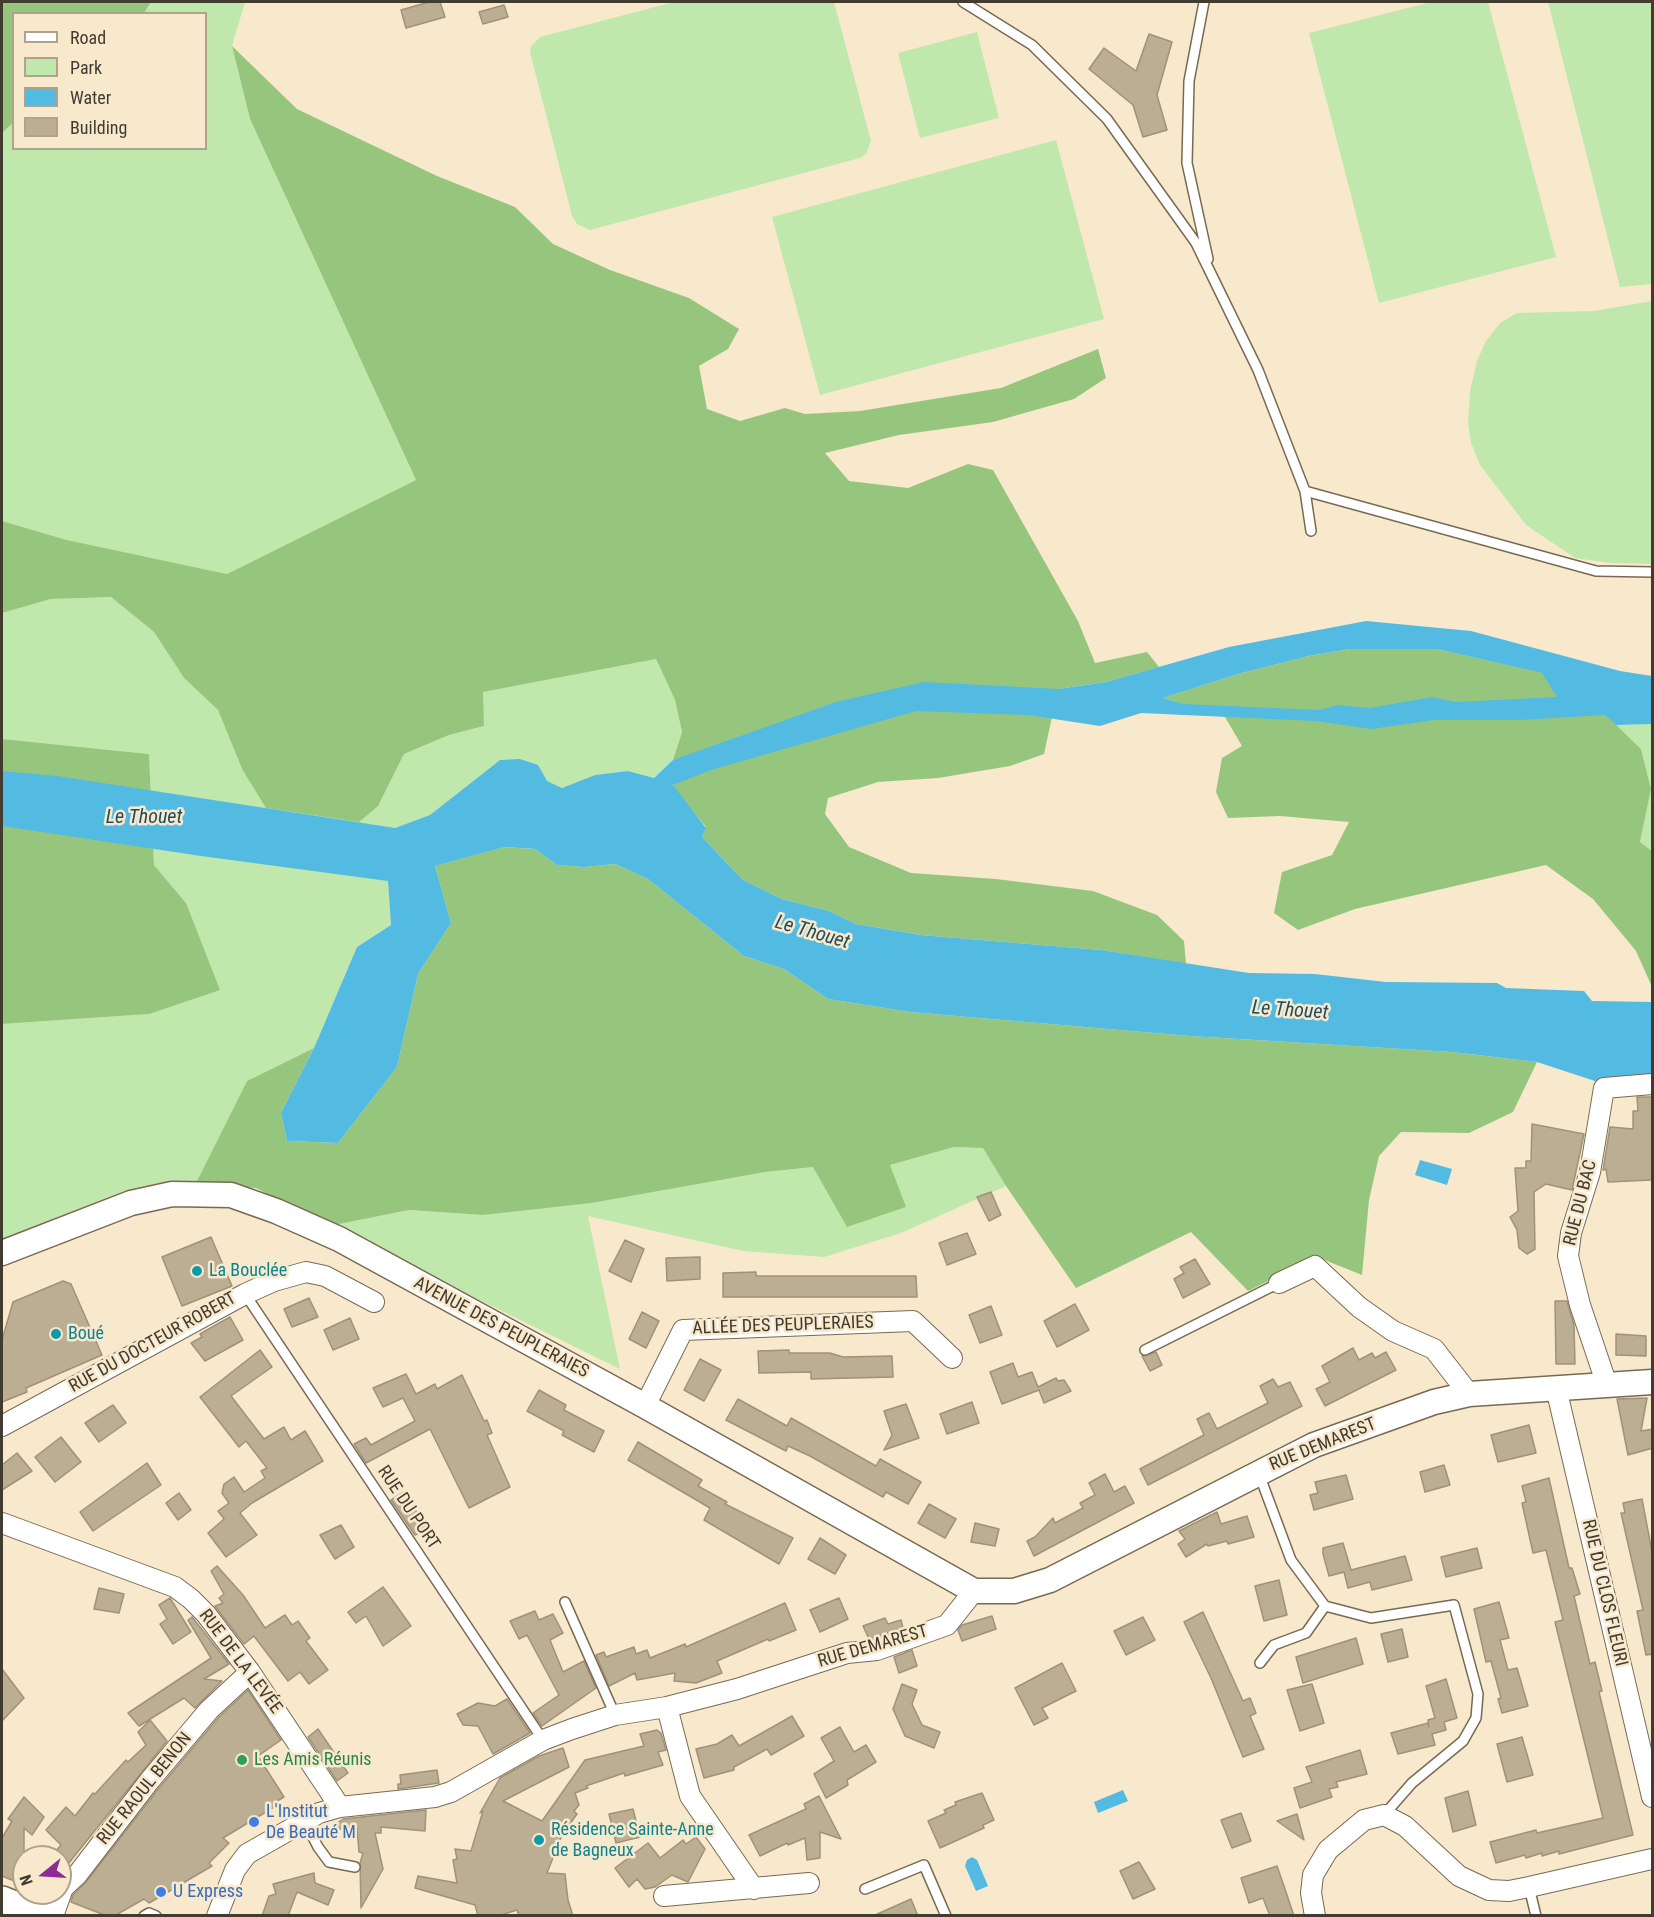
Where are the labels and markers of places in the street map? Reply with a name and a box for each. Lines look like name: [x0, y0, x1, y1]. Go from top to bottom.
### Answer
place label: La Bouclée: [209, 1260, 287, 1282]
marker: La Bouclée: [190, 1264, 204, 1278]
place label: Boué: [68, 1323, 104, 1345]
marker: Boué: [49, 1327, 63, 1341]
place label: Les Amis Réunis: [254, 1749, 371, 1771]
marker: Les Amis Réunis: [235, 1753, 249, 1767]
place label: L'Institut De Beauté M: [266, 1801, 356, 1844]
marker: L'Institut De Beauté M: [247, 1815, 261, 1829]
place label: Résidence Sainte-Anne de Bagneux: [551, 1819, 714, 1862]
marker: Résidence Sainte-Anne de Bagneux: [532, 1833, 546, 1847]
place label: U Express: [173, 1881, 243, 1903]
marker: U Express: [154, 1885, 168, 1899]

